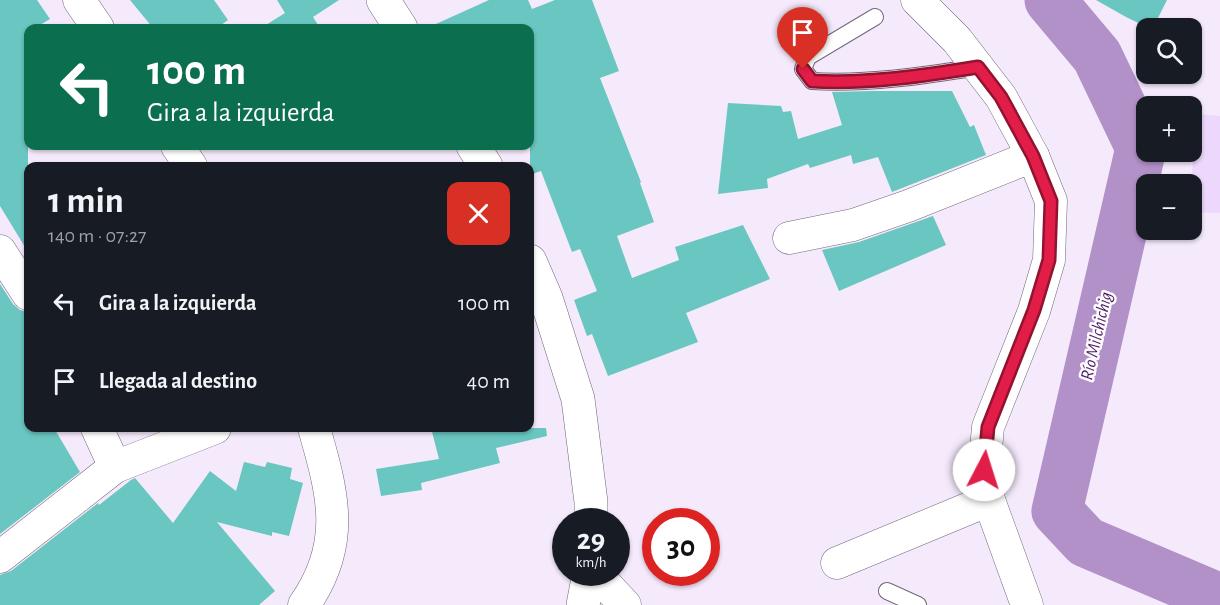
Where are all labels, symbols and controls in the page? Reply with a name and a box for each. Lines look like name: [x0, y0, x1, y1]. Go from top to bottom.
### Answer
pin: [777, 7, 828, 69]
icon: arrive: [786, 16, 819, 49]
map controls: [1136, 18, 1202, 240]
button: search: [1136, 18, 1202, 84]
icon: left: [48, 48, 126, 126]
text: 100 m: [147, 50, 246, 92]
button: +: [1136, 96, 1202, 162]
text: Gira a la izquierda: [147, 99, 335, 126]
button: −: [1136, 174, 1202, 240]
button: close: [447, 182, 510, 245]
text: 1 min: [48, 183, 124, 219]
text: 140 m · 07:27: [48, 226, 146, 246]
icon: left: [48, 287, 81, 320]
water label: Río Milchichig: [1078, 290, 1116, 382]
text: Gira a la izquierda: [99, 292, 257, 314]
text: 100 m: [458, 292, 510, 314]
icon: arrive: [48, 365, 81, 398]
text: Llegada al destino: [99, 370, 257, 392]
text: 40 m: [467, 370, 510, 392]
position arrow: [952, 438, 1016, 502]
speed limit sign: 30: [642, 508, 720, 586]
text: 29: [577, 525, 605, 555]
text: km/h: [576, 555, 606, 570]

